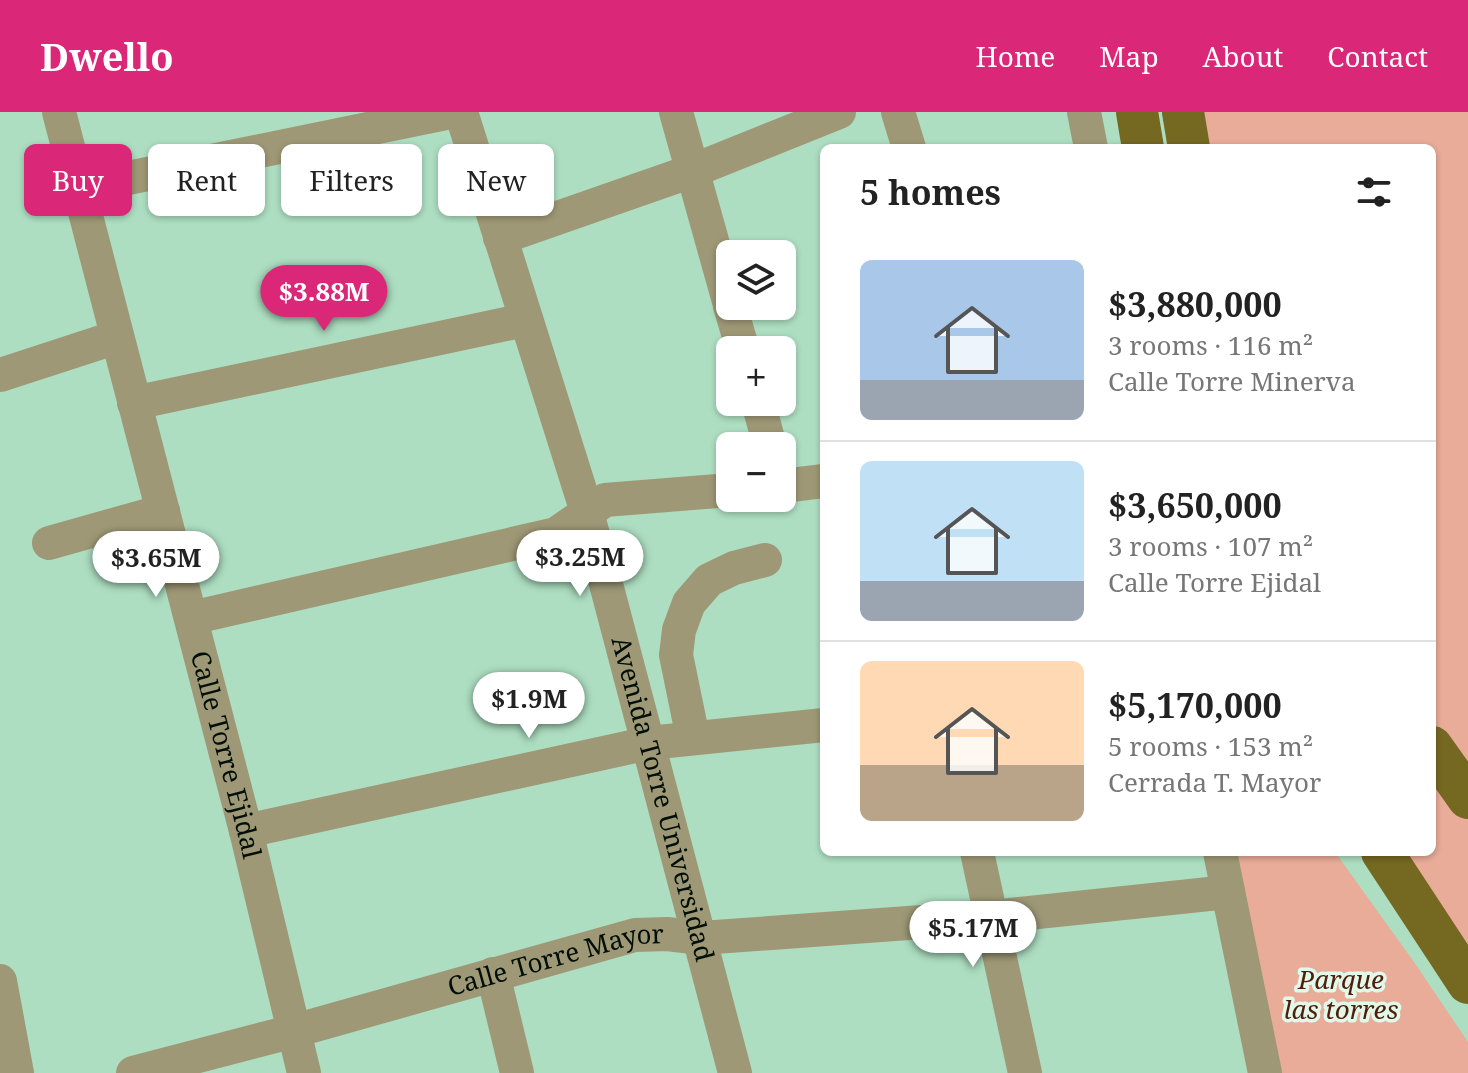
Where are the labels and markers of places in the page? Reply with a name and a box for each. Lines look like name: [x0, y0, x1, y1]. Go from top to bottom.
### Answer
pin: $3.88M: [259, 265, 389, 333]
pin: $3.25M: [515, 530, 645, 598]
pin: $3.65M: [91, 531, 221, 599]
pin: $1.9M: [473, 672, 585, 740]
pin: $5.17M: [908, 901, 1038, 969]

